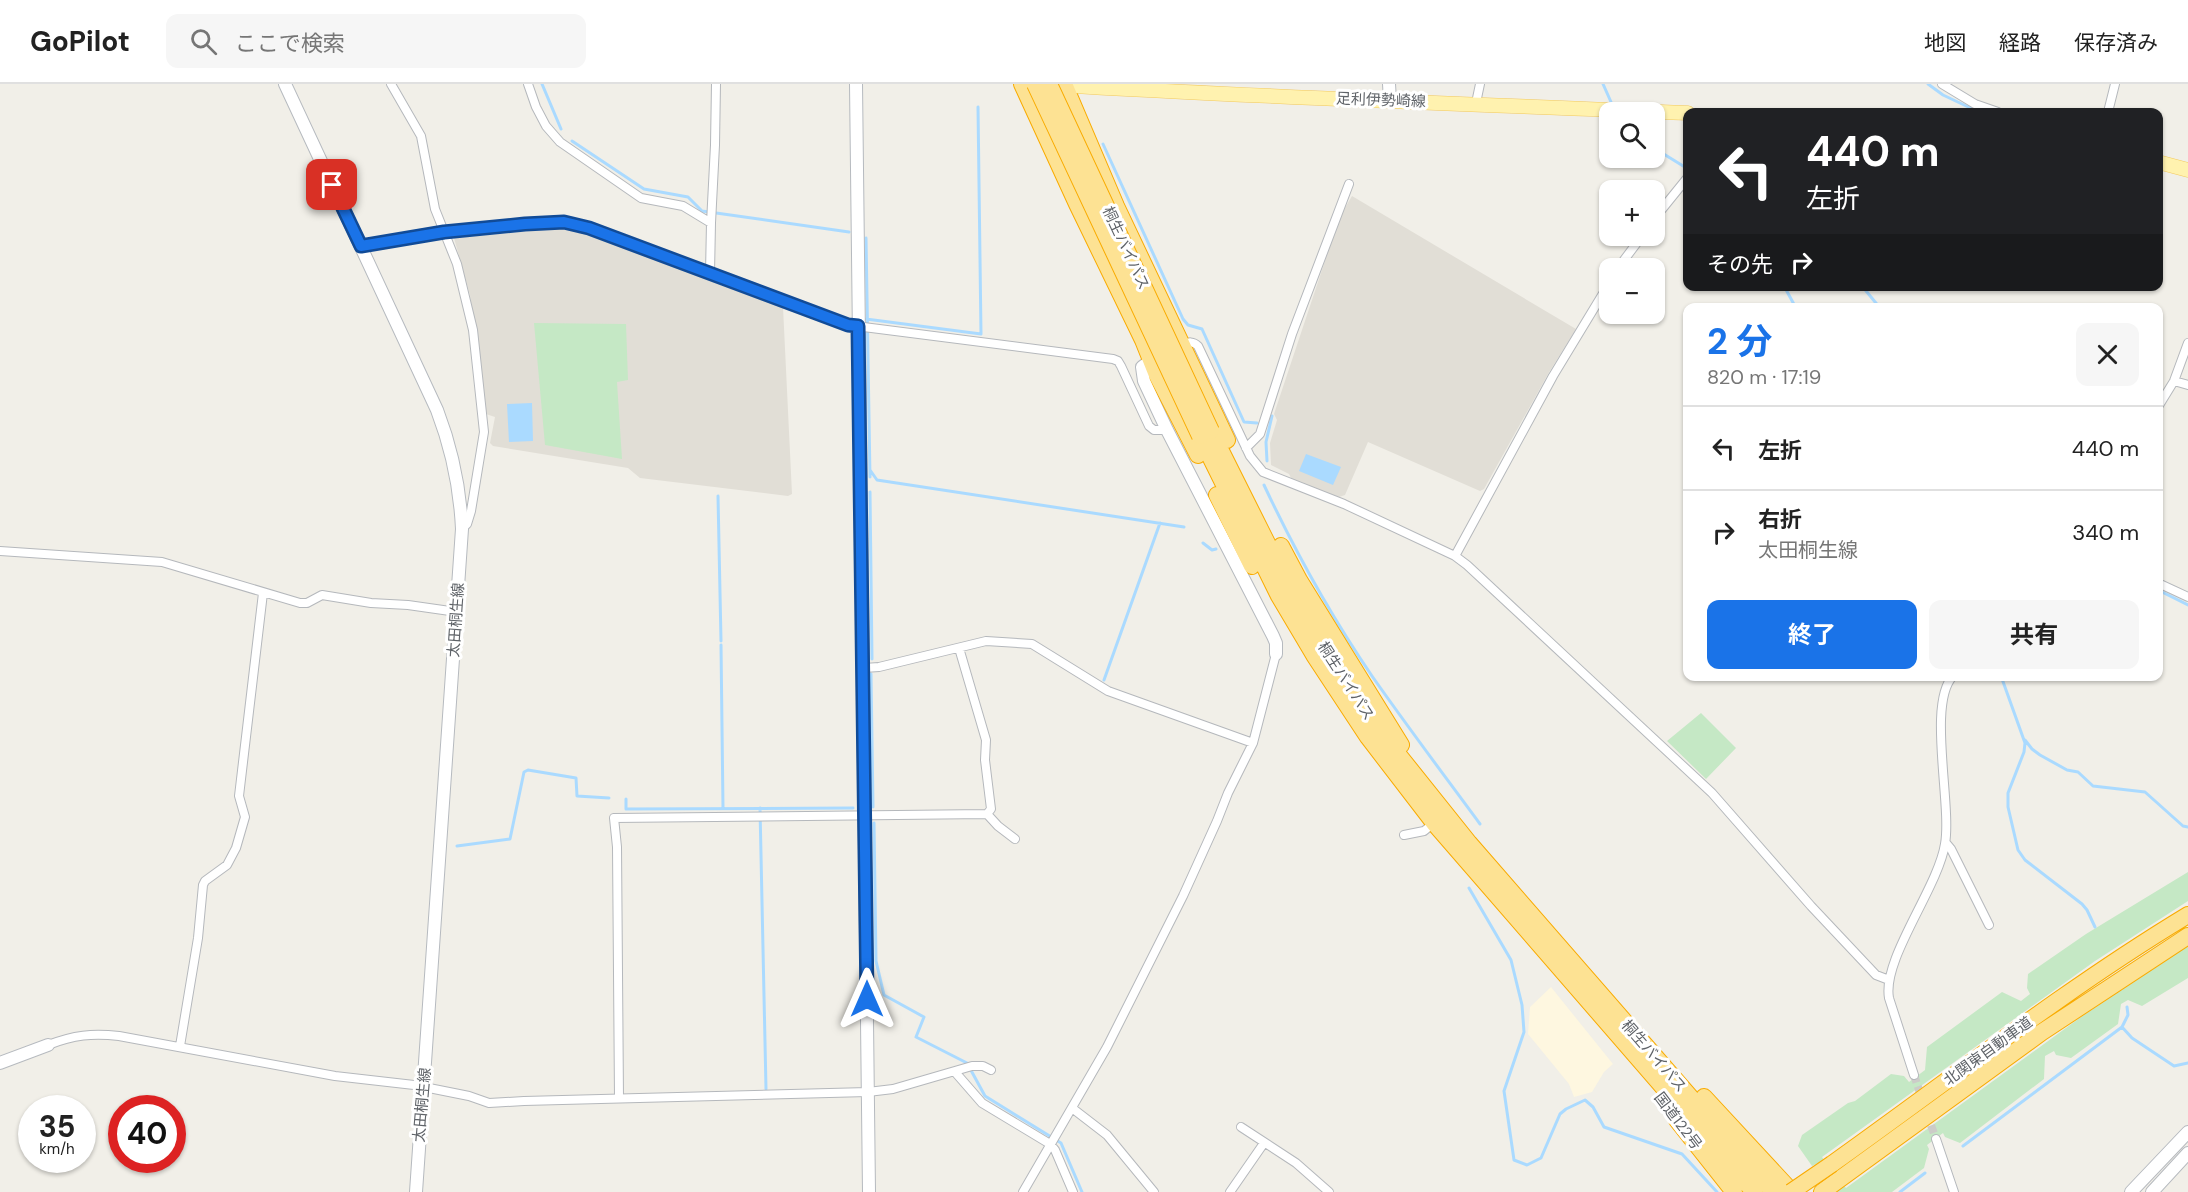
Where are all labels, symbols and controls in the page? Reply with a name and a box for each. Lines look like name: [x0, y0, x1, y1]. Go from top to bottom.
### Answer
search box: [166, 14, 586, 68]
text: GoPilot: [30, 23, 130, 60]
icon: search: [187, 25, 220, 58]
text: ここで検索: [235, 29, 345, 58]
text: 地図: [1924, 29, 1966, 57]
text: 経路: [1999, 29, 2041, 57]
text: 保存済み: [2074, 29, 2158, 57]
street label: 足利伊勢崎線: [1336, 88, 1426, 112]
map controls: [1599, 102, 1665, 324]
button: search: [1599, 102, 1665, 168]
text: 440 m: [1806, 124, 1940, 179]
icon: left: [1707, 132, 1785, 210]
pin: [306, 159, 357, 210]
icon: arrive: [315, 168, 348, 201]
button: +: [1599, 180, 1665, 246]
text: 左折: [1806, 181, 1860, 216]
street label: 桐生バイパス: [1098, 203, 1154, 293]
icon: right: [1785, 246, 1818, 279]
text: その先: [1707, 250, 1773, 279]
button: −: [1599, 258, 1665, 324]
text: 2 分: [1707, 318, 1772, 365]
button: close: [2076, 323, 2139, 386]
text: 820 m · 17:19: [1707, 364, 1821, 390]
icon: left: [1707, 432, 1740, 465]
text: 440 m: [2072, 434, 2139, 463]
text: 左折: [1758, 436, 1802, 465]
text: 右折: [1758, 505, 1802, 534]
icon: right: [1707, 516, 1740, 549]
text: 340 m: [2072, 518, 2139, 547]
text: 太田桐生線: [1758, 537, 1858, 563]
street label: 太田桐生線: [443, 582, 469, 658]
button: 終了: [1707, 600, 1917, 669]
button: 共有: [1929, 600, 2139, 669]
street label: 桐生バイパス: [1313, 638, 1379, 724]
position arrow: [835, 967, 899, 1031]
street label: 北関東自動車道: [1940, 1012, 2036, 1090]
street label: 桐生バイパス: [1617, 1016, 1691, 1096]
street label: 太田桐生線: [409, 1067, 435, 1143]
street label: 国道122号: [1650, 1088, 1706, 1154]
speed limit sign: 40: [108, 1095, 186, 1173]
text: 35: [39, 1107, 75, 1146]
text: km/h: [39, 1139, 75, 1159]

